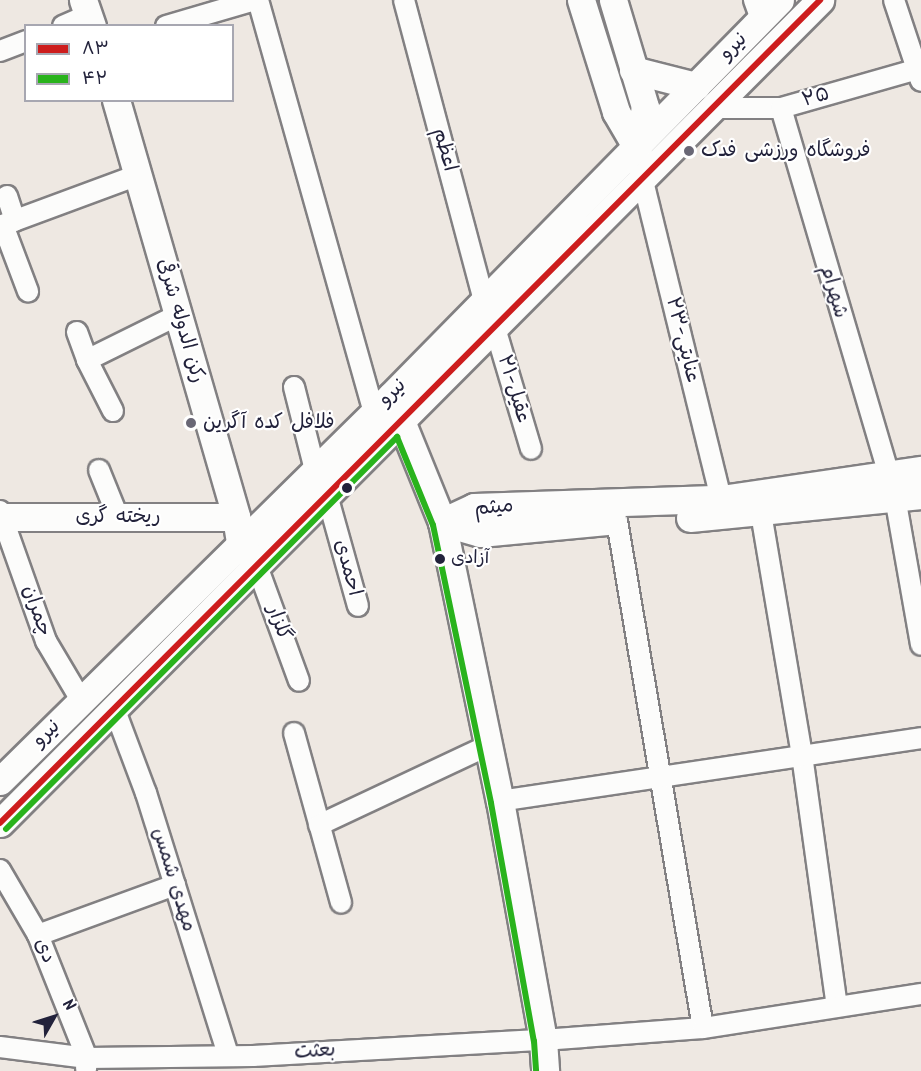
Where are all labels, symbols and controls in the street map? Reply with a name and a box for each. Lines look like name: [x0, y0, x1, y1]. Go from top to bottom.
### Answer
legend: [24, 24, 234, 102]
street label: نیرو: [715, 28, 753, 66]
text: ۸۳: [82, 35, 109, 64]
text: ۴۲: [82, 65, 108, 94]
street label: ۲۵: [800, 83, 832, 113]
street label: اعظم: [427, 126, 461, 174]
place label: فروشگاه ورزشی فدک: [701, 139, 871, 163]
marker: فروشگاه ورزشی فدک: [682, 144, 696, 158]
street label: رکن الدوله شرقی: [151, 256, 209, 386]
street label: شهرام: [814, 263, 852, 321]
street label: ۲۳-عنایتی: [660, 295, 704, 385]
street label: ۲۱-عقیل: [491, 352, 535, 426]
street label: نیرو: [374, 374, 412, 412]
place label: فلافل کده آگرین: [203, 411, 334, 435]
marker: فلافل کده آگرین: [184, 416, 198, 430]
unlabelled marker: [341, 482, 353, 494]
street label: میثم: [473, 494, 515, 522]
street label: ریخته گری: [75, 505, 161, 529]
street label: احمدی: [328, 537, 366, 599]
place label: آزادی: [451, 548, 489, 570]
marker: آزادی: [434, 553, 446, 565]
street label: چمران: [16, 582, 56, 640]
street label: گلزار: [261, 602, 295, 644]
street label: نیرو: [28, 715, 66, 753]
street label: مهدی شمس: [146, 825, 200, 935]
street label: دی: [28, 935, 60, 967]
north arrow: [24, 987, 84, 1047]
text: N: [55, 994, 81, 1017]
street label: بعثت: [294, 1039, 336, 1065]

